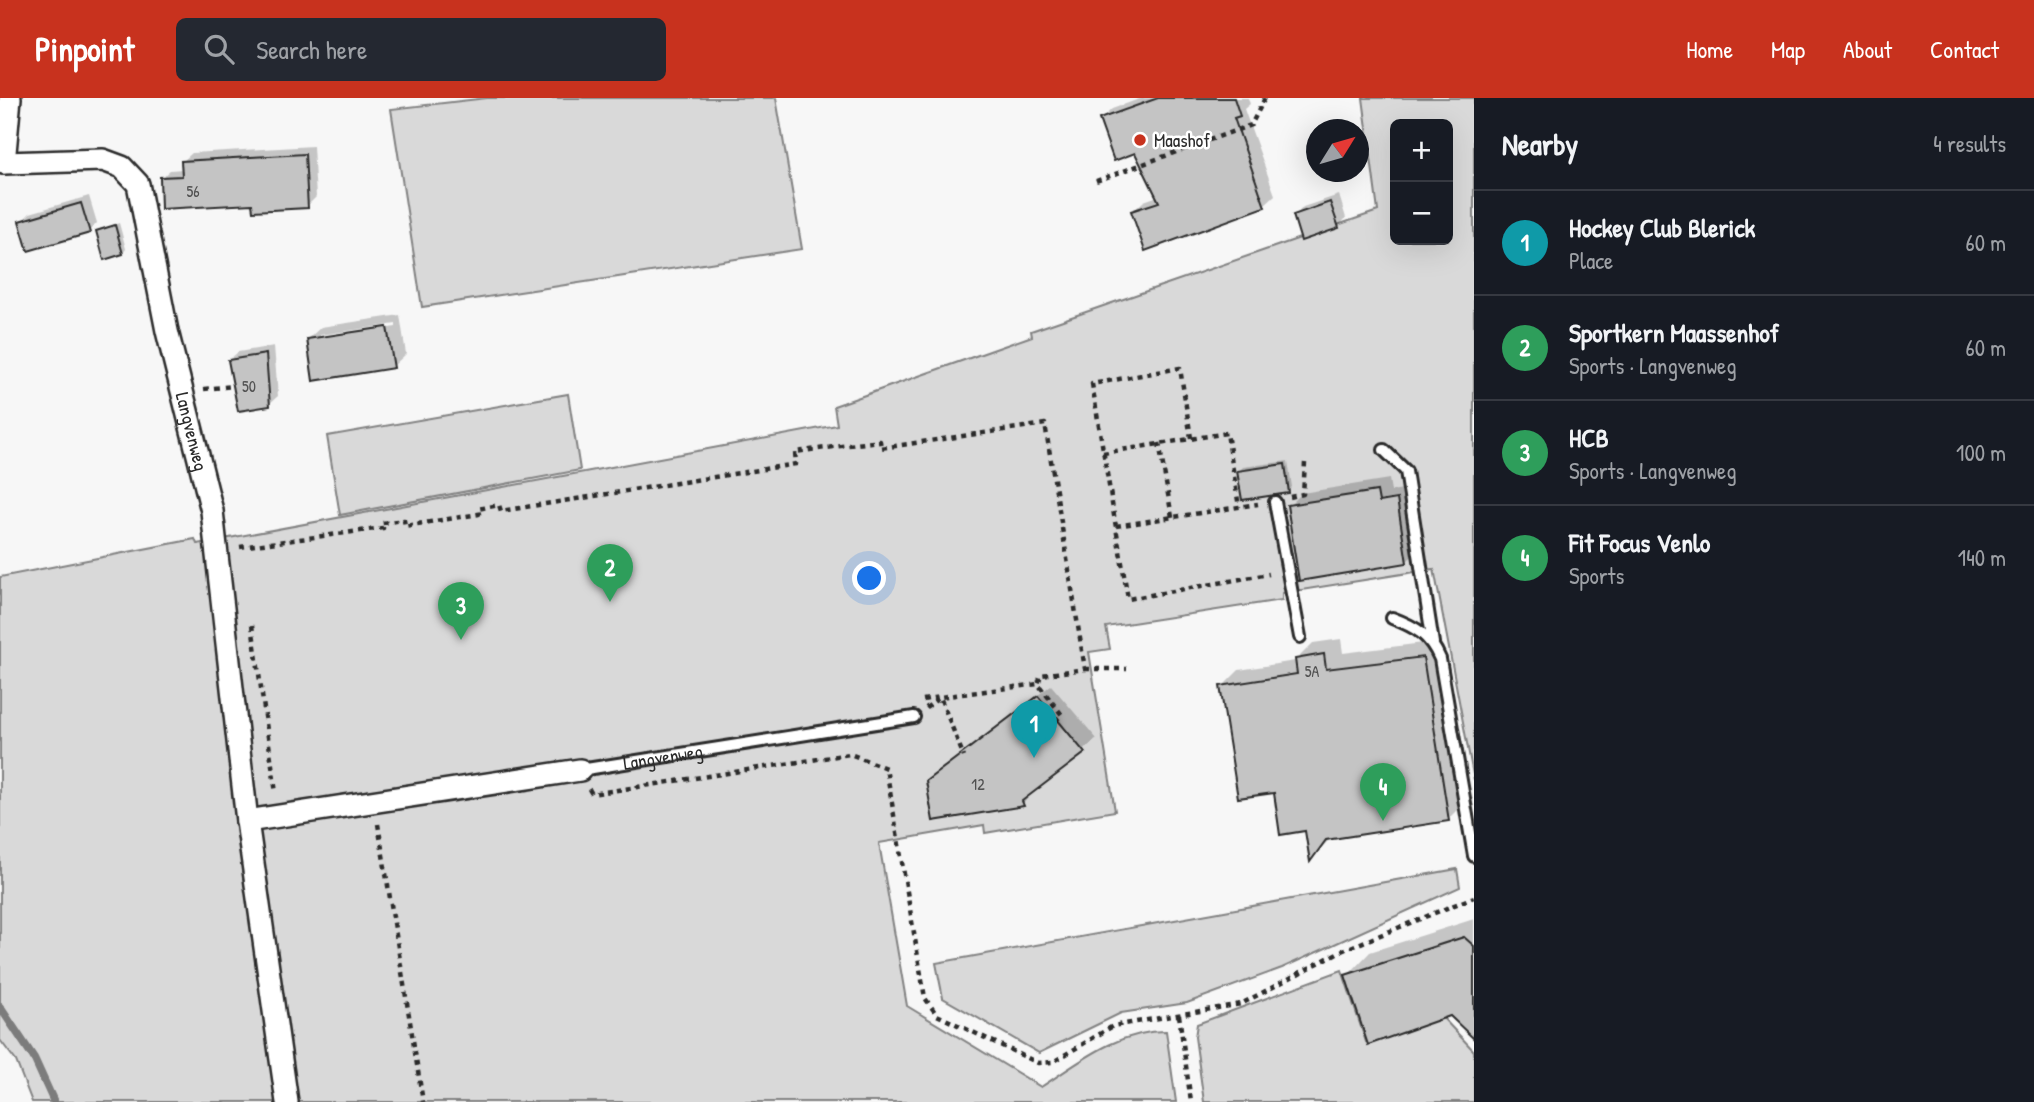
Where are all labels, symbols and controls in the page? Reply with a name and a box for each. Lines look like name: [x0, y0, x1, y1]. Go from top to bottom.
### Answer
search box: [176, 18, 666, 81]
text: Pinpoint: [35, 27, 134, 71]
icon: search: [200, 30, 238, 68]
text: Search here: [256, 32, 367, 67]
text: Home: [1686, 33, 1733, 65]
text: Map: [1771, 33, 1805, 65]
text: About: [1843, 33, 1892, 65]
text: Contact: [1930, 33, 1999, 65]
north arrow: [1306, 119, 1369, 182]
map controls: [1390, 119, 1453, 245]
button: +: [1390, 119, 1453, 182]
text: Nearby: [1502, 124, 1578, 164]
place label: Maashof: [1154, 127, 1210, 153]
text: 4 results: [1933, 128, 2006, 159]
marker: Maashof: [1132, 132, 1148, 148]
house number: 56: [186, 180, 200, 202]
button: −: [1390, 182, 1453, 245]
text: Hockey Club Blerick: [1569, 210, 1755, 245]
text: 1: [1521, 227, 1529, 258]
text: 60 m: [1966, 227, 2006, 258]
text: Place: [1569, 245, 1613, 276]
text: Sportkern Maassenhof: [1569, 315, 1779, 350]
text: 2: [1520, 332, 1530, 363]
text: 60 m: [1966, 332, 2006, 363]
text: Sports · Langvenweg: [1569, 350, 1736, 381]
house number: 50: [242, 375, 256, 397]
street label: Langvenweg: [170, 389, 214, 473]
text: HCB: [1569, 420, 1609, 455]
text: 3: [1520, 437, 1530, 468]
text: 100 m: [1956, 437, 2006, 468]
text: Sports · Langvenweg: [1569, 455, 1736, 486]
text: Fit Focus Venlo: [1569, 525, 1710, 560]
text: 4: [1521, 542, 1529, 573]
text: 140 m: [1958, 542, 2006, 573]
pin: 2: [587, 544, 633, 602]
text: Sports: [1569, 560, 1624, 591]
your location: [852, 561, 886, 595]
pin: 3: [438, 582, 484, 640]
house number: 5A: [1305, 660, 1319, 682]
pin: 1: [1011, 700, 1057, 758]
street label: Langvenweg: [621, 738, 705, 776]
pin: 4: [1360, 763, 1406, 821]
house number: 12: [971, 773, 985, 795]

